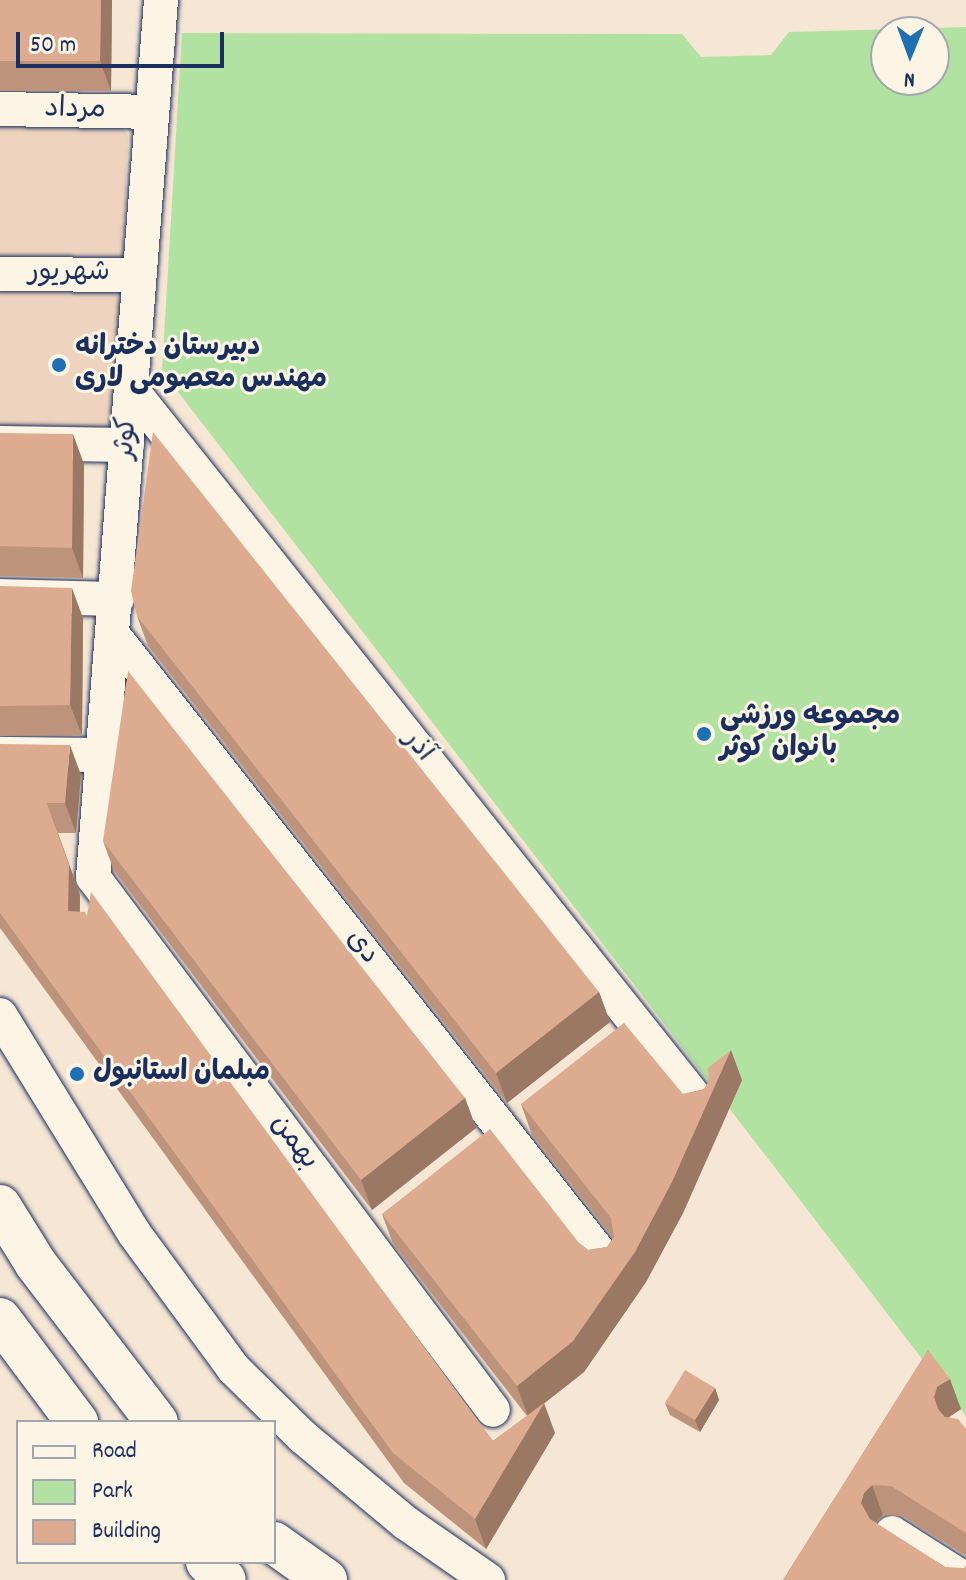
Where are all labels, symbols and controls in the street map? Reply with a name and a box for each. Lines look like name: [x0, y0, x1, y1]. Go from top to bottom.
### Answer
scale bar: [20, 16, 228, 66]
north arrow: [870, 16, 950, 96]
text: 50 m: [30, 29, 76, 63]
text: N: [904, 63, 915, 94]
street label: مرداد: [44, 94, 106, 128]
street label: شهریور: [28, 257, 110, 291]
place label: دبیرستان دخترانه مهندس معصومی لاری: [75, 332, 327, 398]
marker: دبیرستان دخترانه مهندس معصومی لاری: [50, 356, 68, 374]
street label: کوثر: [110, 416, 146, 460]
place label: مجموعه ورزشی بانوان کوثر: [720, 701, 900, 767]
street label: آذر: [394, 724, 440, 770]
marker: مجموعه ورزشی بانوان کوثر: [695, 725, 713, 743]
street label: دی: [337, 924, 385, 972]
place label: مبلمان استانبول: [93, 1057, 270, 1091]
marker: مبلمان استانبول: [68, 1065, 86, 1083]
street label: بهمن: [261, 1109, 325, 1177]
legend: [16, 1420, 276, 1564]
text: Road: [92, 1435, 137, 1469]
text: Park: [92, 1475, 133, 1509]
text: Building: [92, 1515, 161, 1549]

